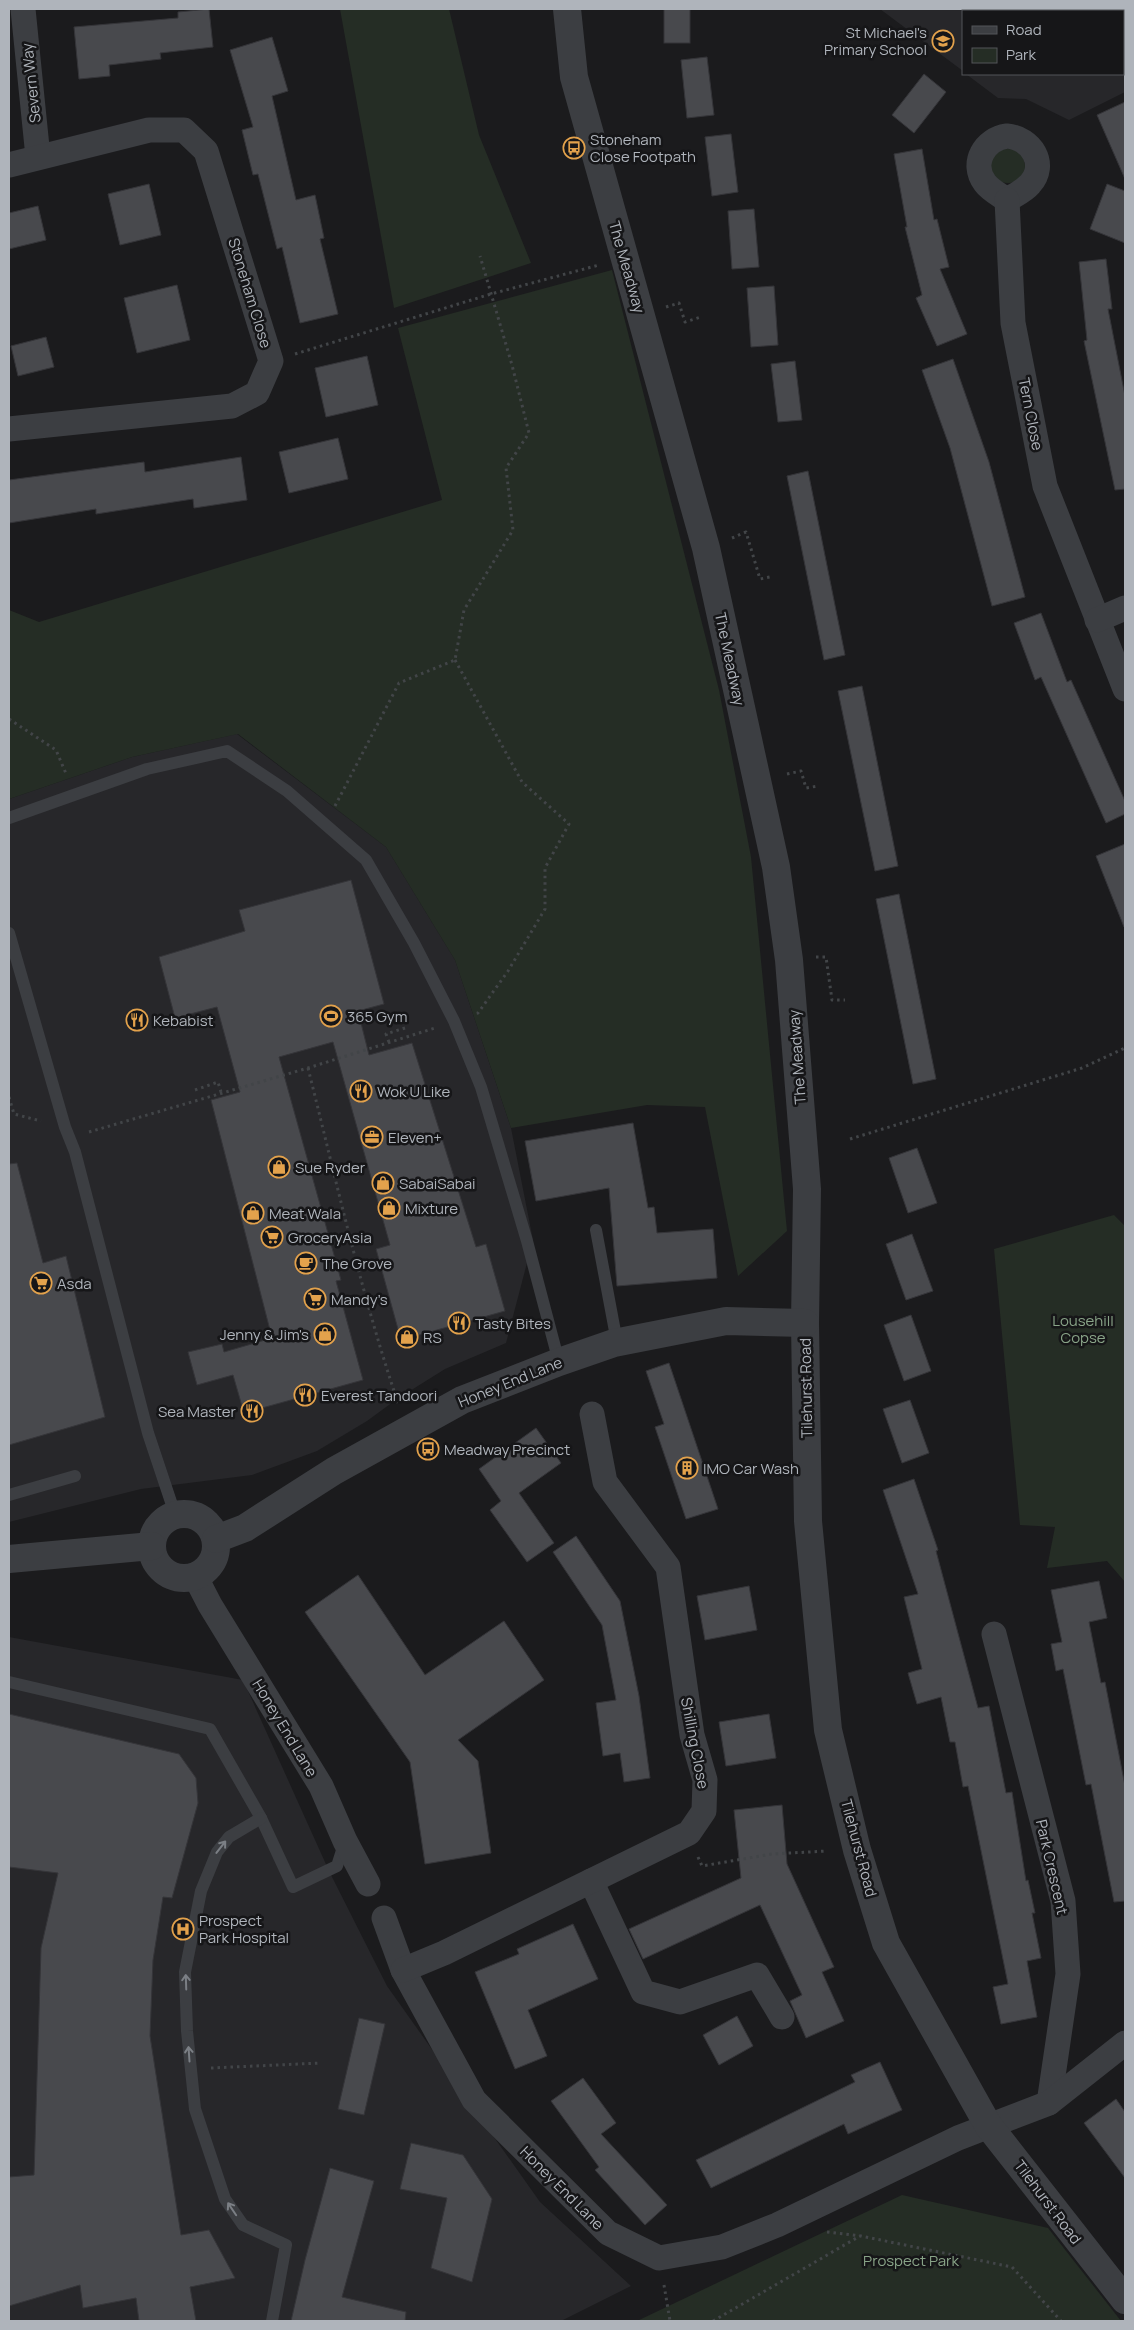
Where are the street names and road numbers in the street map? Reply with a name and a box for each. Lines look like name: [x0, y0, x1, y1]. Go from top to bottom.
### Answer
street label: Severn Way: [16, 42, 46, 124]
street label: The Meadway: [604, 218, 650, 316]
street label: Stoneham Close: [223, 235, 277, 351]
street label: Tern Close: [1014, 376, 1048, 452]
street label: The Meadway: [710, 610, 750, 708]
street label: The Meadway: [783, 1009, 811, 1105]
street label: Tilehurst Road: [795, 1338, 817, 1438]
street label: Honey End Lane: [455, 1351, 565, 1412]
street label: Honey End Lane: [248, 1675, 323, 1781]
street label: Shilling Close: [676, 1696, 714, 1791]
street label: Tilehurst Road: [836, 1797, 882, 1899]
street label: Park Crescent: [1031, 1817, 1073, 1917]
street label: Honey End Lane: [516, 2142, 609, 2235]
street label: Tilehurst Road: [1009, 2156, 1087, 2248]

